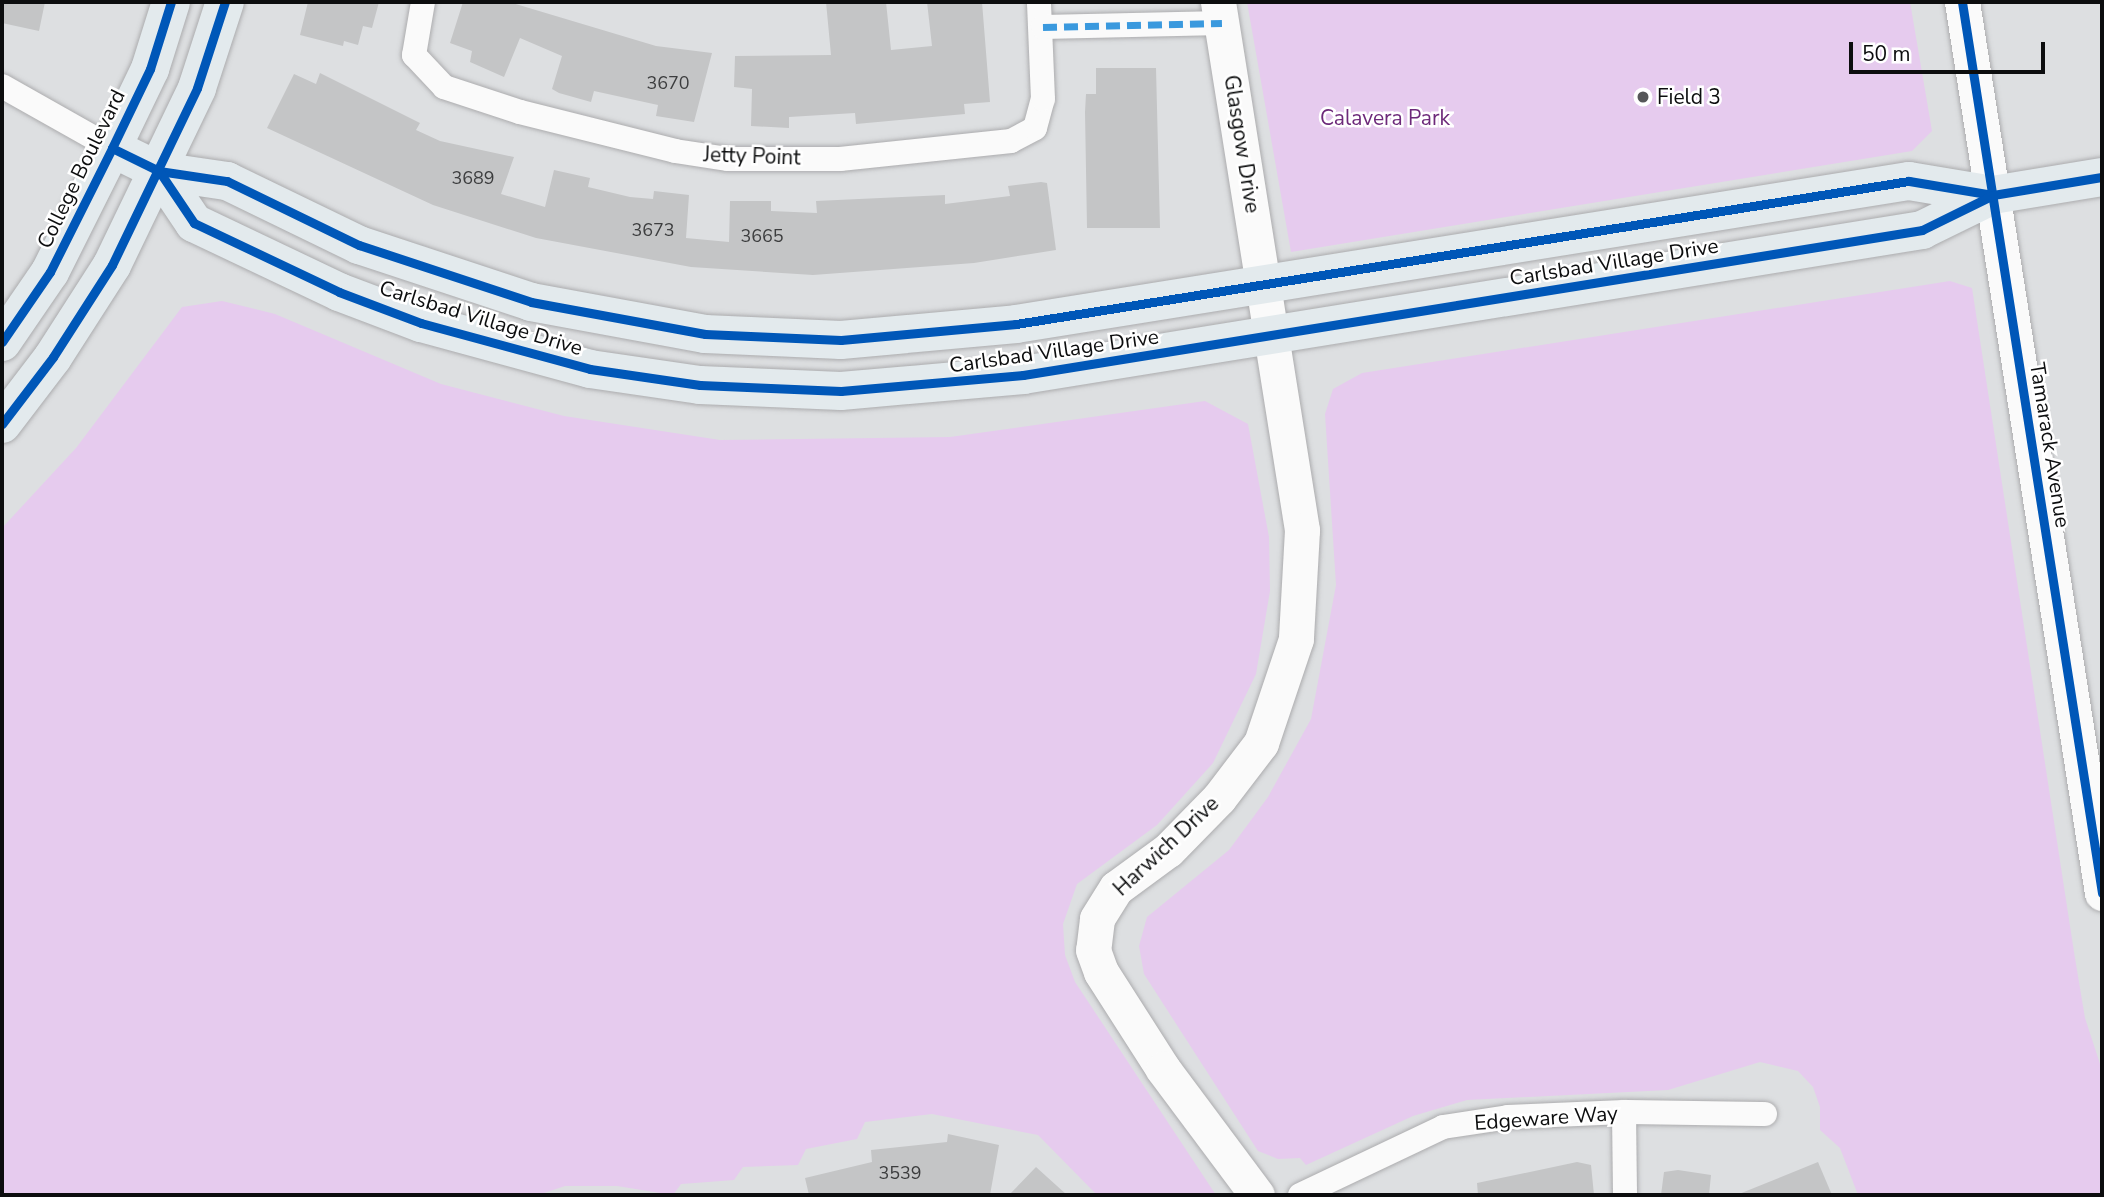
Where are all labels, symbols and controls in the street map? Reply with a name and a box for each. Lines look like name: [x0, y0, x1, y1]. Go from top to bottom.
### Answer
scale bar: [1852, 28, 2048, 72]
text: 50 m: [1862, 40, 1911, 68]
house number: 3670: [646, 72, 690, 94]
street label: Glasgow Drive: [1219, 73, 1265, 215]
place label: Field 3: [1657, 84, 1721, 110]
street label: College Boulevard: [32, 85, 130, 253]
marker: Field 3: [1635, 89, 1651, 105]
park label: Calavera Park: [1320, 105, 1450, 131]
street label: Jetty Point: [703, 142, 801, 170]
house number: 3689: [451, 167, 495, 189]
house number: 3673: [631, 219, 675, 241]
house number: 3665: [740, 225, 784, 247]
street label: Carlsbad Village Drive: [1508, 233, 1720, 291]
street label: Carlsbad Village Drive: [376, 275, 586, 361]
street label: Carlsbad Village Drive: [948, 324, 1160, 378]
street label: Tamarack Avenue: [2025, 361, 2075, 529]
street label: Harwich Drive: [1108, 791, 1224, 901]
street label: Edgeware Way: [1473, 1100, 1619, 1136]
house number: 3539: [878, 1162, 922, 1184]

